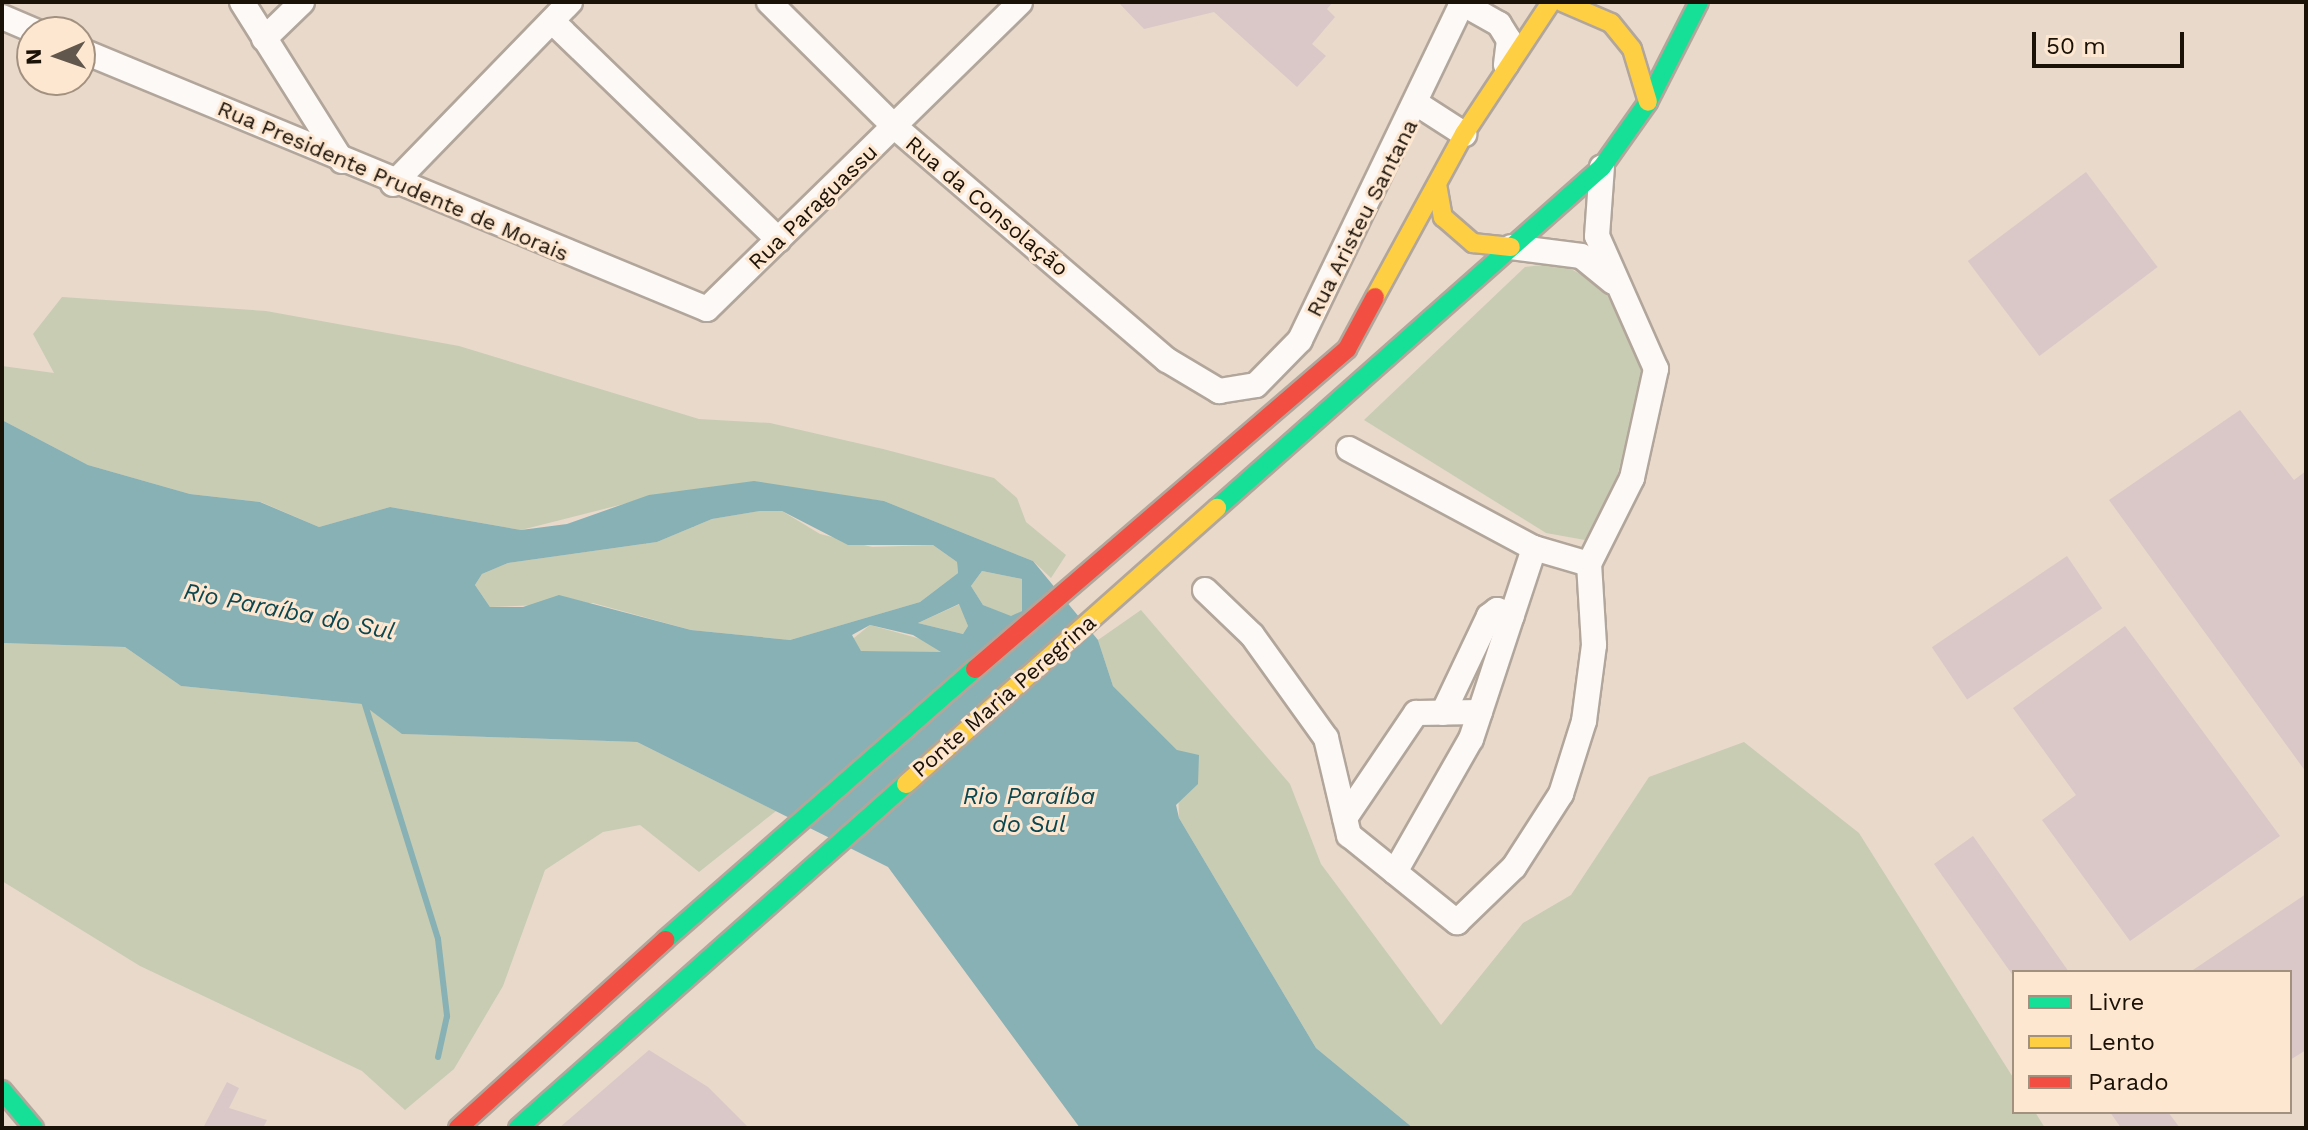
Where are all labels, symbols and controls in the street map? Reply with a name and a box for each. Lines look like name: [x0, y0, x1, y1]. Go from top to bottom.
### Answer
north arrow: [16, 16, 96, 96]
scale bar: [2036, 16, 2188, 66]
text: 50 m: [2046, 32, 2106, 60]
text: N: [21, 48, 46, 65]
street label: Rua Presidente Prudente de Morais: [213, 95, 573, 267]
street label: Rua Aristeu Santana: [1300, 114, 1424, 322]
street label: Rua da Consolação: [900, 130, 1074, 282]
street label: Rua Paraguassu: [743, 139, 883, 275]
water label: Rio Paraíba do Sul: [181, 577, 397, 647]
street label: Ponte Maria Peregrina: [907, 609, 1101, 783]
water label: Rio Paraíba do Sul: [963, 783, 1095, 839]
legend: [2012, 970, 2292, 1114]
text: Livre: [2088, 988, 2144, 1016]
text: Lento: [2088, 1028, 2155, 1056]
text: Parado: [2088, 1068, 2169, 1096]

